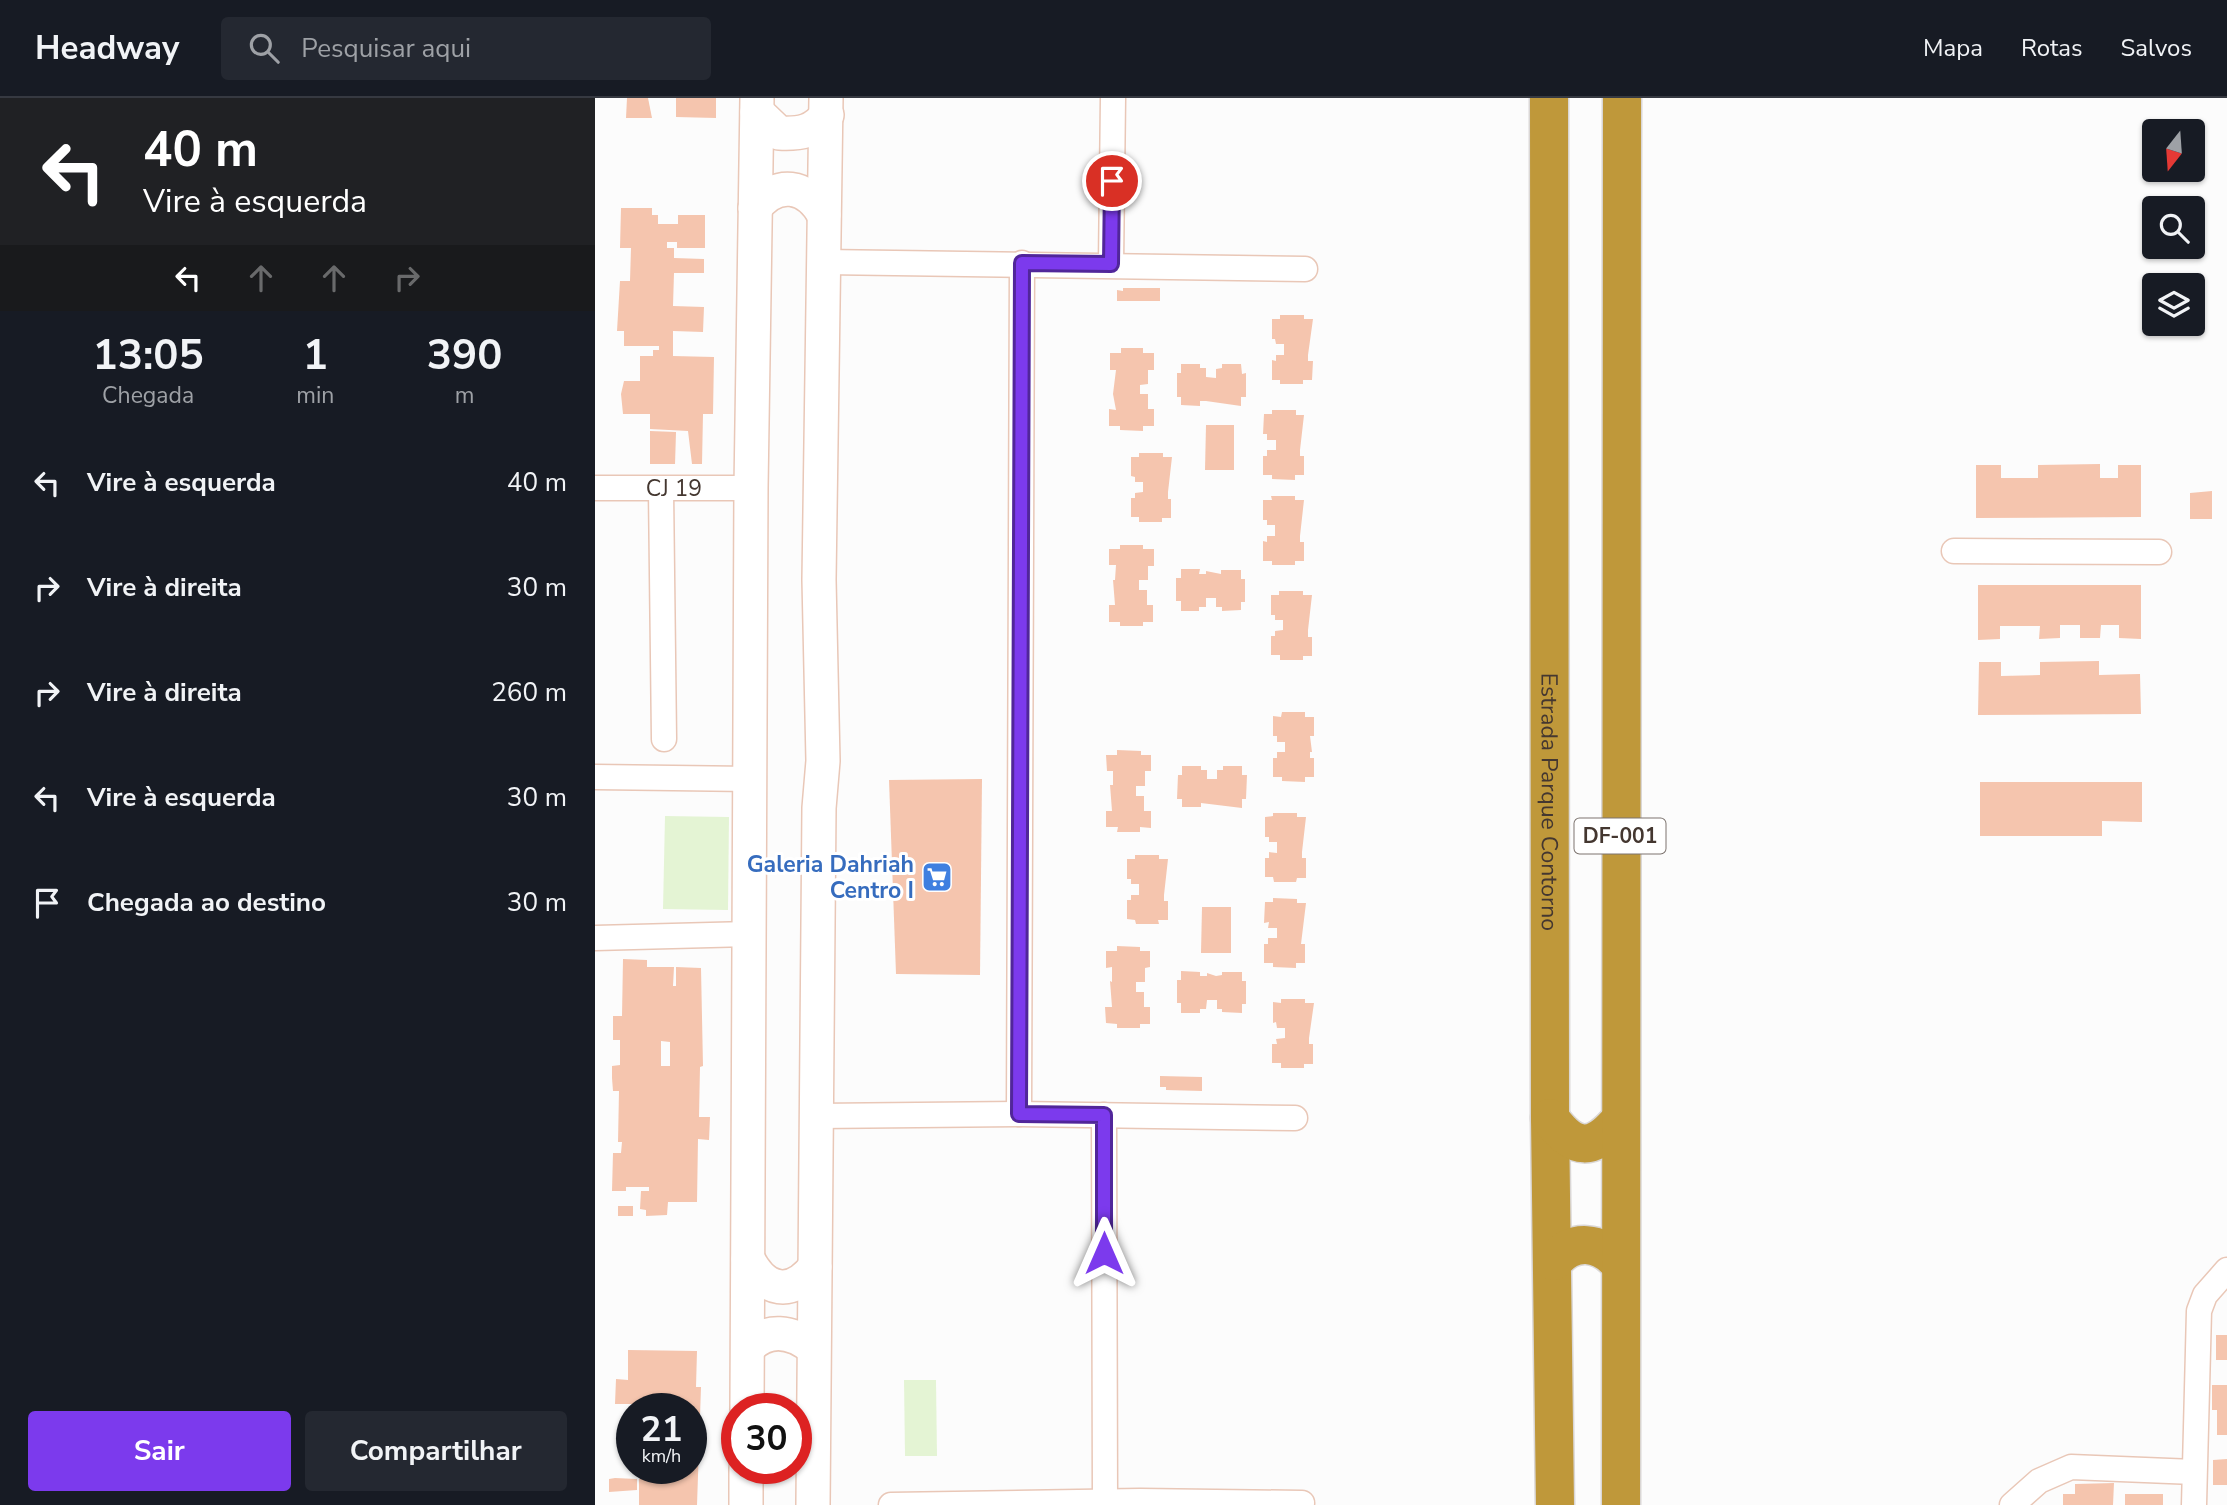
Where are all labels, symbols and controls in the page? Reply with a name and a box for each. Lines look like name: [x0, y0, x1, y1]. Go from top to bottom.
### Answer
search box: [221, 17, 711, 80]
text: Headway: [35, 26, 179, 71]
icon: search: [245, 29, 283, 67]
text: Pesquisar aqui: [301, 31, 471, 66]
text: Mapa: [1923, 32, 1983, 64]
text: Rotas: [2021, 32, 2083, 64]
text: Salvos: [2121, 32, 2192, 64]
text: 40 m: [143, 116, 258, 183]
north arrow: [2142, 119, 2205, 182]
map controls: [2142, 119, 2205, 336]
icon: left: [28, 126, 119, 217]
pin: [1082, 151, 1142, 211]
icon: arrive: [1093, 162, 1131, 200]
text: Vire à esquerda: [143, 180, 367, 223]
button: search: [2142, 196, 2205, 259]
icon: left: [169, 259, 207, 297]
icon: ahead: [242, 259, 280, 297]
icon: ahead: [315, 259, 353, 297]
icon: right: [388, 259, 426, 297]
button: layers: [2142, 273, 2205, 336]
text: 13:05: [93, 327, 204, 384]
text: 1: [303, 327, 328, 384]
text: 390: [427, 327, 502, 384]
text: Chegada: [102, 380, 194, 411]
text: min: [296, 380, 334, 411]
text: m: [455, 380, 475, 411]
icon: left: [28, 464, 66, 502]
text: Vire à esquerda: [87, 465, 276, 500]
text: 40 m: [507, 465, 567, 500]
street label: CJ 19: [646, 473, 702, 504]
icon: right: [28, 569, 66, 607]
text: Vire à direita: [87, 570, 242, 605]
text: 30 m: [507, 570, 567, 605]
street label: Estrada Parque Contorno: [1534, 673, 1565, 931]
icon: right: [28, 674, 66, 712]
text: Vire à direita: [87, 675, 242, 710]
text: 260 m: [491, 675, 567, 710]
icon: left: [28, 779, 66, 817]
text: Vire à esquerda: [87, 780, 276, 815]
text: 30 m: [507, 780, 567, 815]
road number: DF-001: [1574, 818, 1665, 854]
place label: Galeria Dahriah Centro I: [747, 849, 914, 906]
supermarket icon: Galeria Dahriah Centro I: [920, 860, 954, 894]
icon: arrive: [28, 884, 66, 922]
text: Chegada ao destino: [87, 885, 326, 920]
text: 30 m: [507, 885, 567, 920]
position arrow: [1067, 1216, 1141, 1290]
speed limit sign: 30: [721, 1393, 812, 1484]
text: 21: [640, 1406, 683, 1453]
button: Sair: [28, 1411, 291, 1491]
button: Compartilhar: [305, 1411, 567, 1491]
text: km/h: [642, 1444, 681, 1468]

